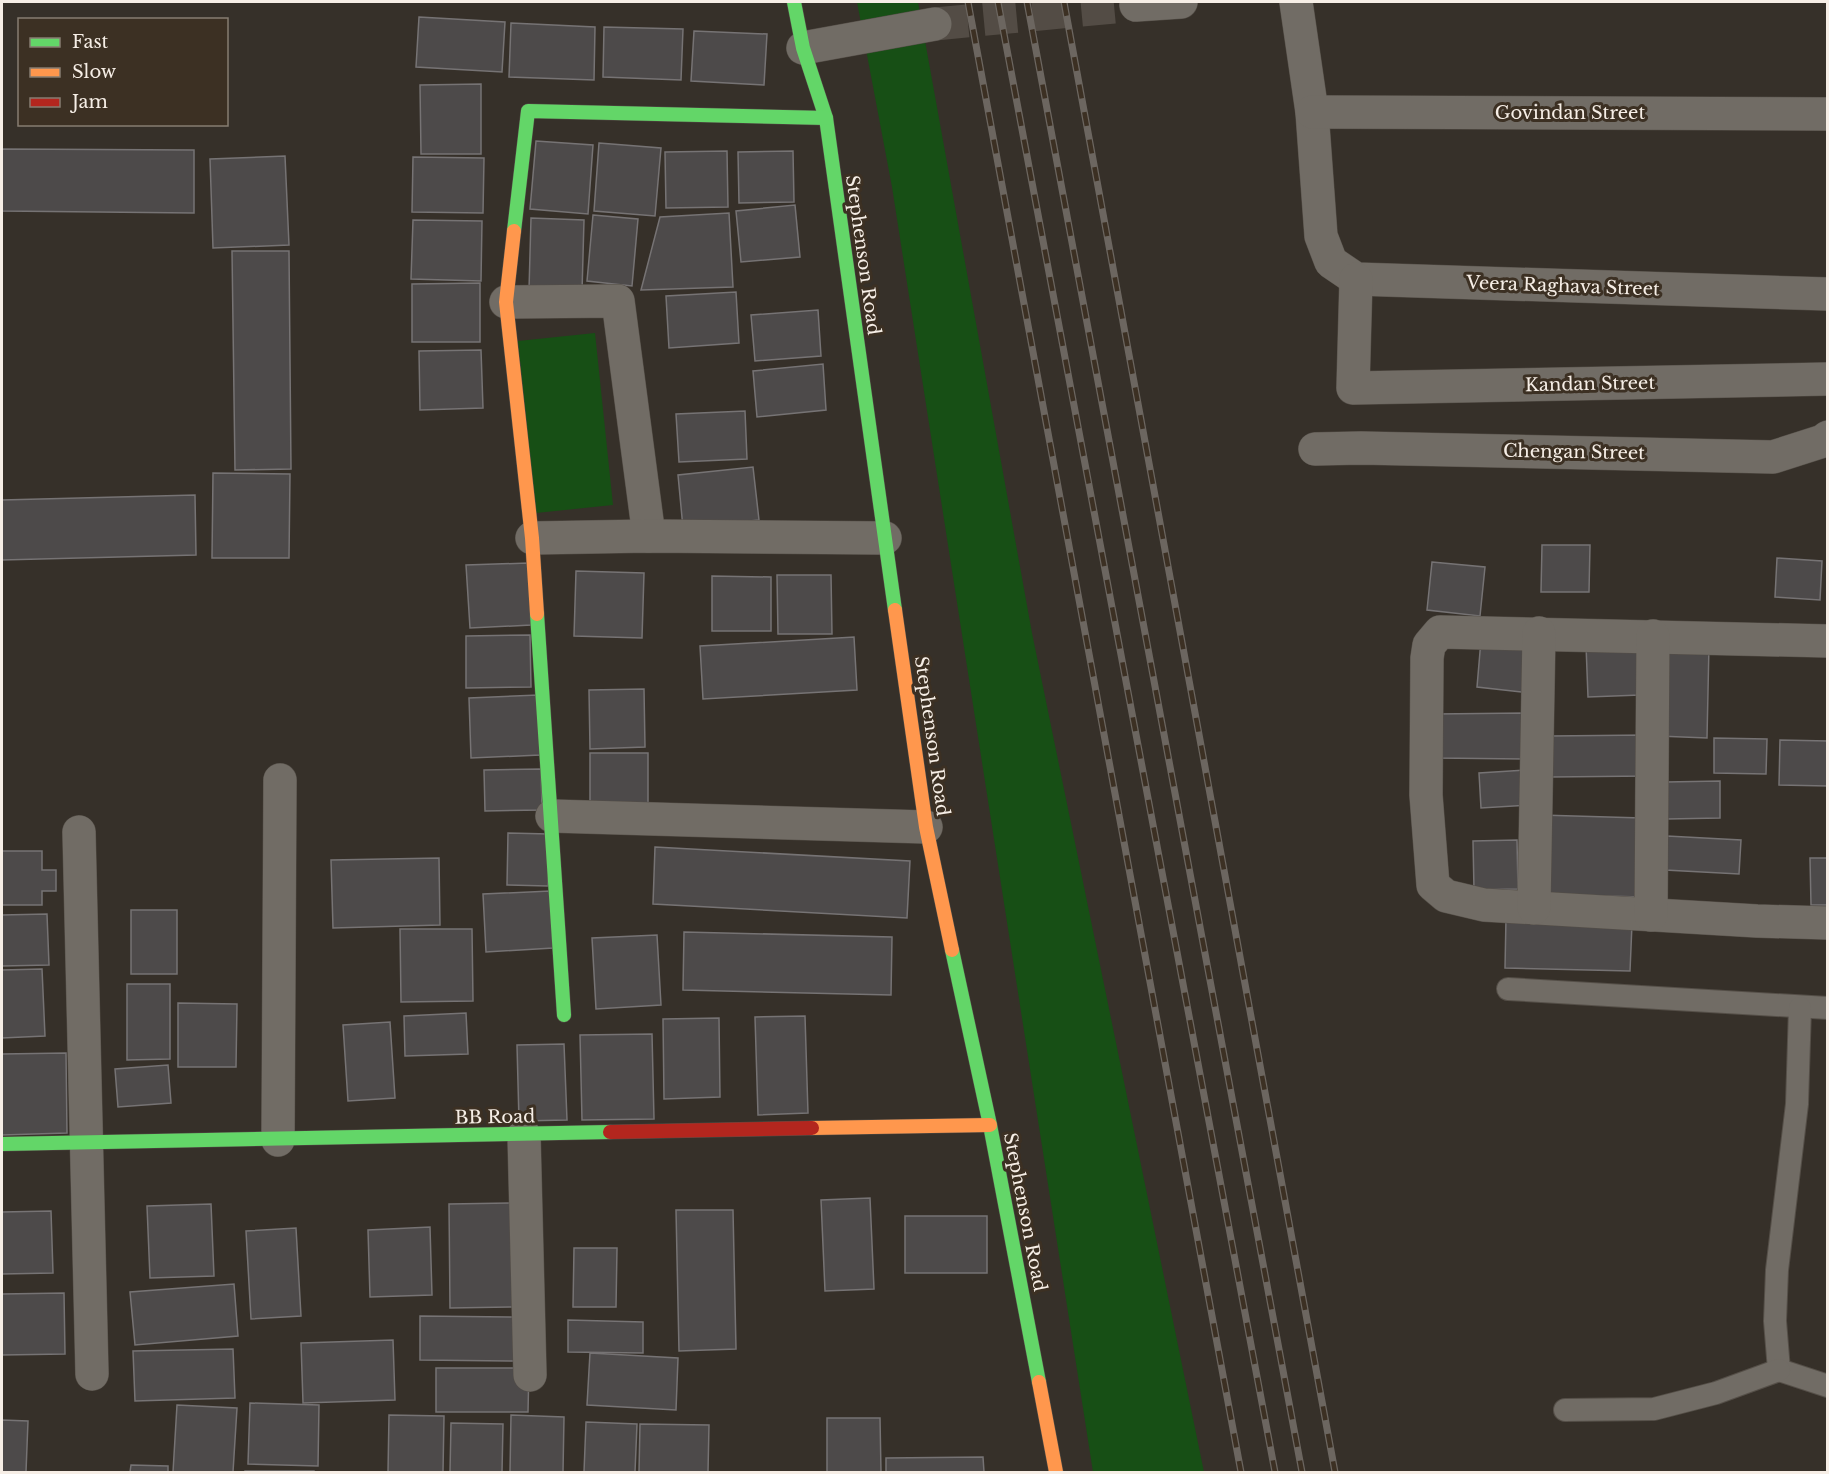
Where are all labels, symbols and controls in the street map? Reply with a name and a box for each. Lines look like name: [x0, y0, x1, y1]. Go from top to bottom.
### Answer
legend: [18, 18, 228, 126]
text: Fast: [72, 31, 109, 53]
text: Slow: [72, 61, 117, 83]
text: Jam: [70, 91, 108, 113]
street label: Govindan Street: [1495, 102, 1645, 124]
street label: Stephenson Road: [841, 174, 885, 336]
street label: Veera Raghava Street: [1465, 272, 1660, 300]
street label: Kandan Street: [1525, 372, 1655, 396]
street label: Chengan Street: [1503, 440, 1645, 464]
street label: Stephenson Road: [910, 655, 954, 817]
street label: BB Road: [455, 1105, 535, 1129]
street label: Stephenson Road: [999, 1131, 1051, 1293]

